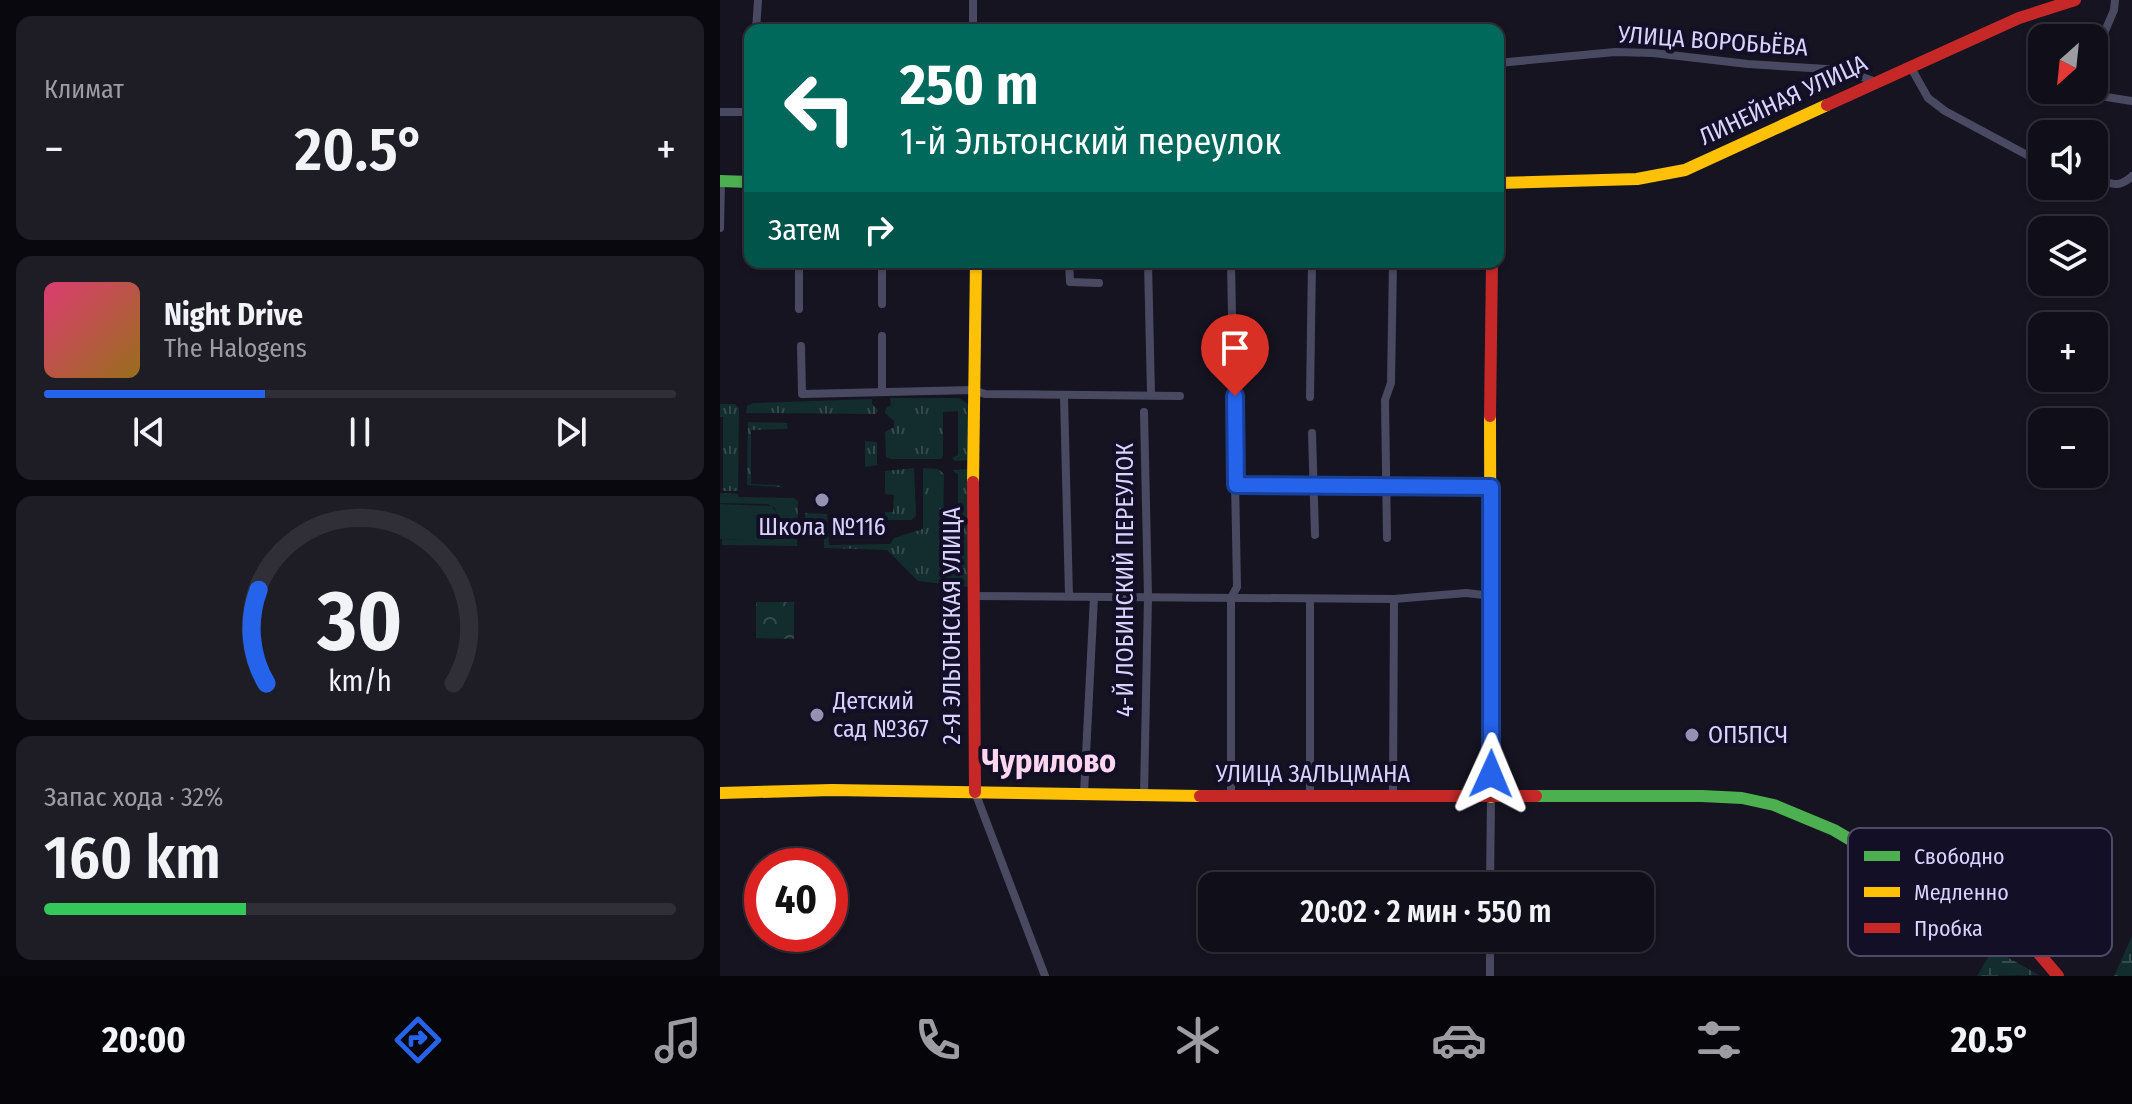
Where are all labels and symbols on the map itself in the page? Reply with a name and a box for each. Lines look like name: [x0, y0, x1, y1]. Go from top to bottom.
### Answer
street label: УЛИЦА ВОРОБЬЁВА: [1616, 20, 1809, 62]
north arrow: [2028, 24, 2108, 104]
street label: ЛИНЕЙНАЯ УЛИЦА: [1695, 49, 1872, 151]
pin: [1201, 314, 1269, 396]
street label: 4-Й ЛОБИНСКИЙ ПЕРЕУЛОК: [1111, 443, 1139, 717]
marker: Школа №116: [813, 491, 831, 509]
street label: 2-Я ЭЛЬТОНСКАЯ УЛИЦА: [938, 507, 966, 745]
place label: Школа №116: [758, 513, 886, 541]
place label: Детский сад №367: [832, 687, 929, 743]
marker: Детский сад №367: [808, 706, 826, 724]
place label: ОП5ПСЧ: [1708, 721, 1788, 749]
marker: ОП5ПСЧ: [1683, 726, 1701, 744]
position arrow: [1449, 732, 1533, 816]
district label: Чурилово: [982, 742, 1116, 780]
street label: УЛИЦА ЗАЛЬЦМАНА: [1215, 760, 1411, 788]
legend: [1848, 828, 2112, 956]
text: Свободно: [1914, 843, 2005, 870]
speed limit sign: 40: [744, 848, 848, 952]
text: Медленно: [1914, 879, 2009, 906]
text: Пробка: [1914, 915, 1983, 942]

